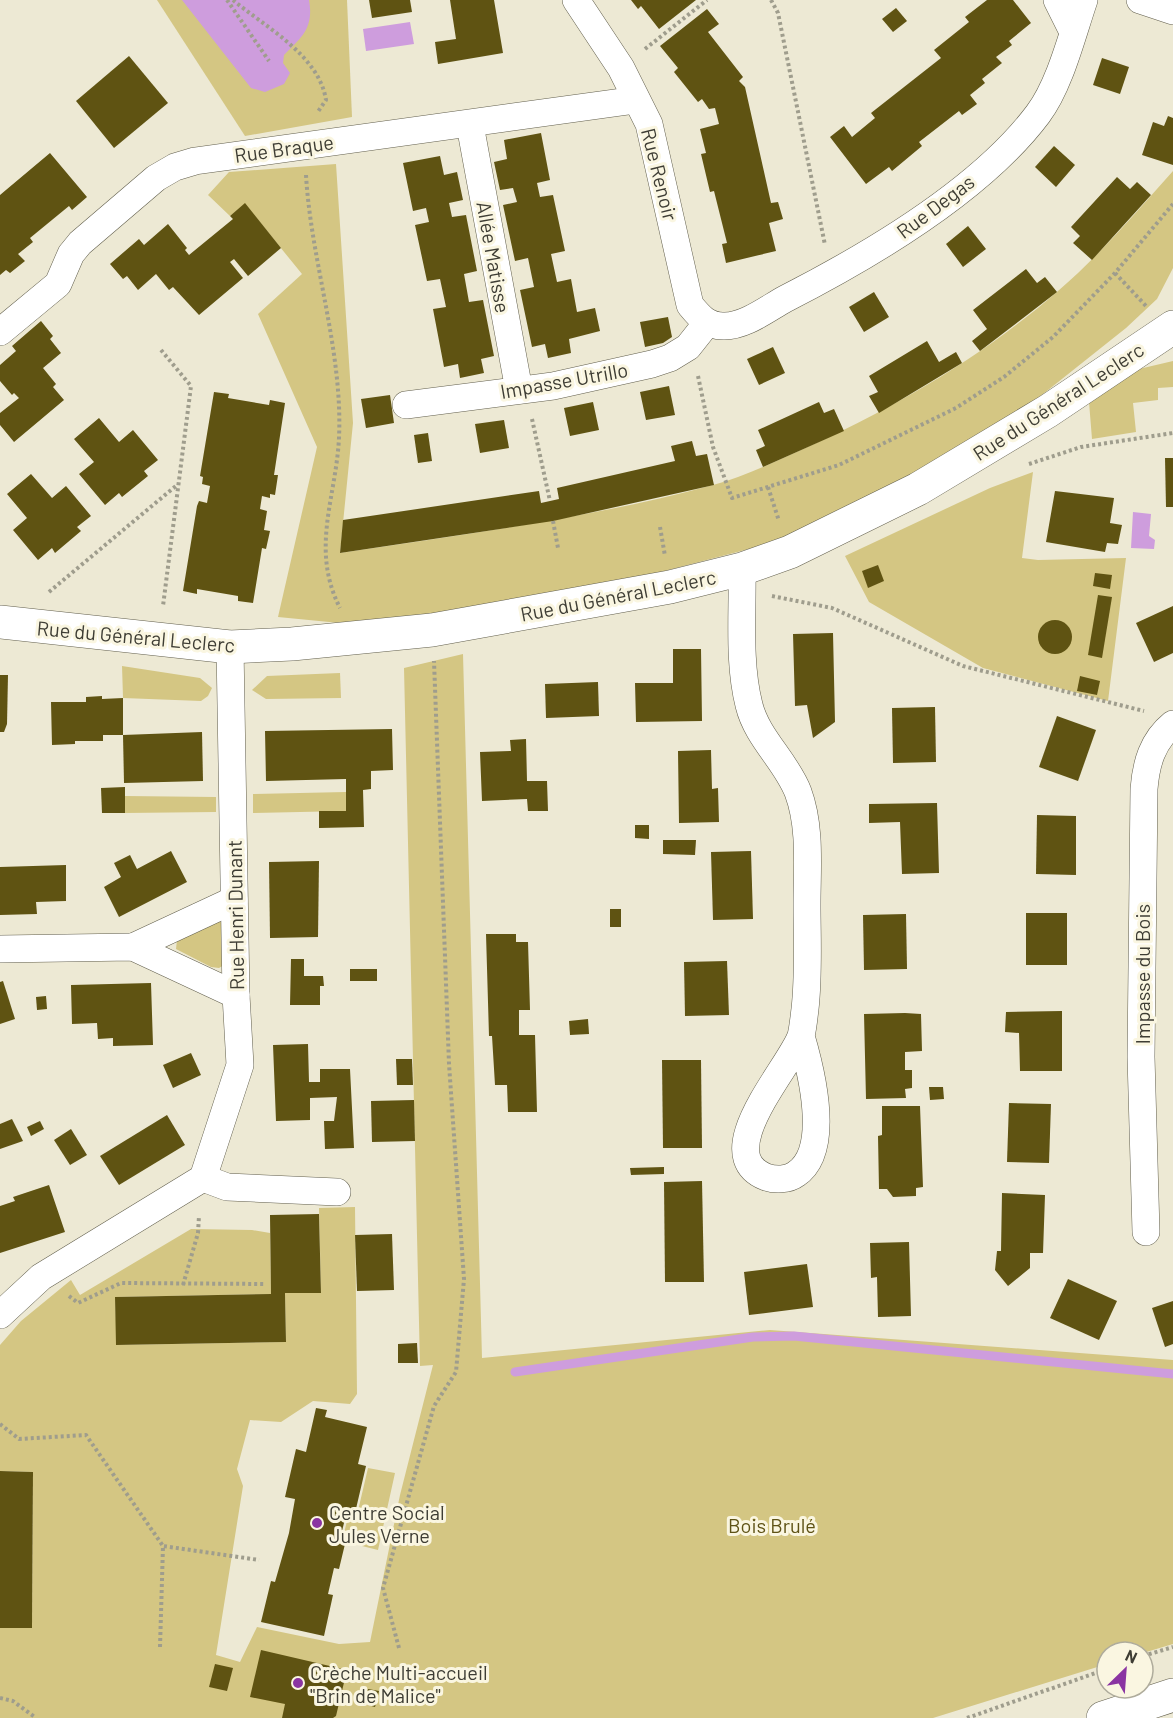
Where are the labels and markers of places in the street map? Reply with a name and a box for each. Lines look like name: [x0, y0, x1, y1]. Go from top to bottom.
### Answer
place label: Centre Social Jules Verne: [329, 1500, 445, 1547]
marker: Centre Social Jules Verne: [310, 1516, 324, 1530]
place label: Crèche Multi-accueil "Brin de Malice": [310, 1660, 488, 1707]
marker: Crèche Multi-accueil "Brin de Malice": [291, 1676, 305, 1690]

